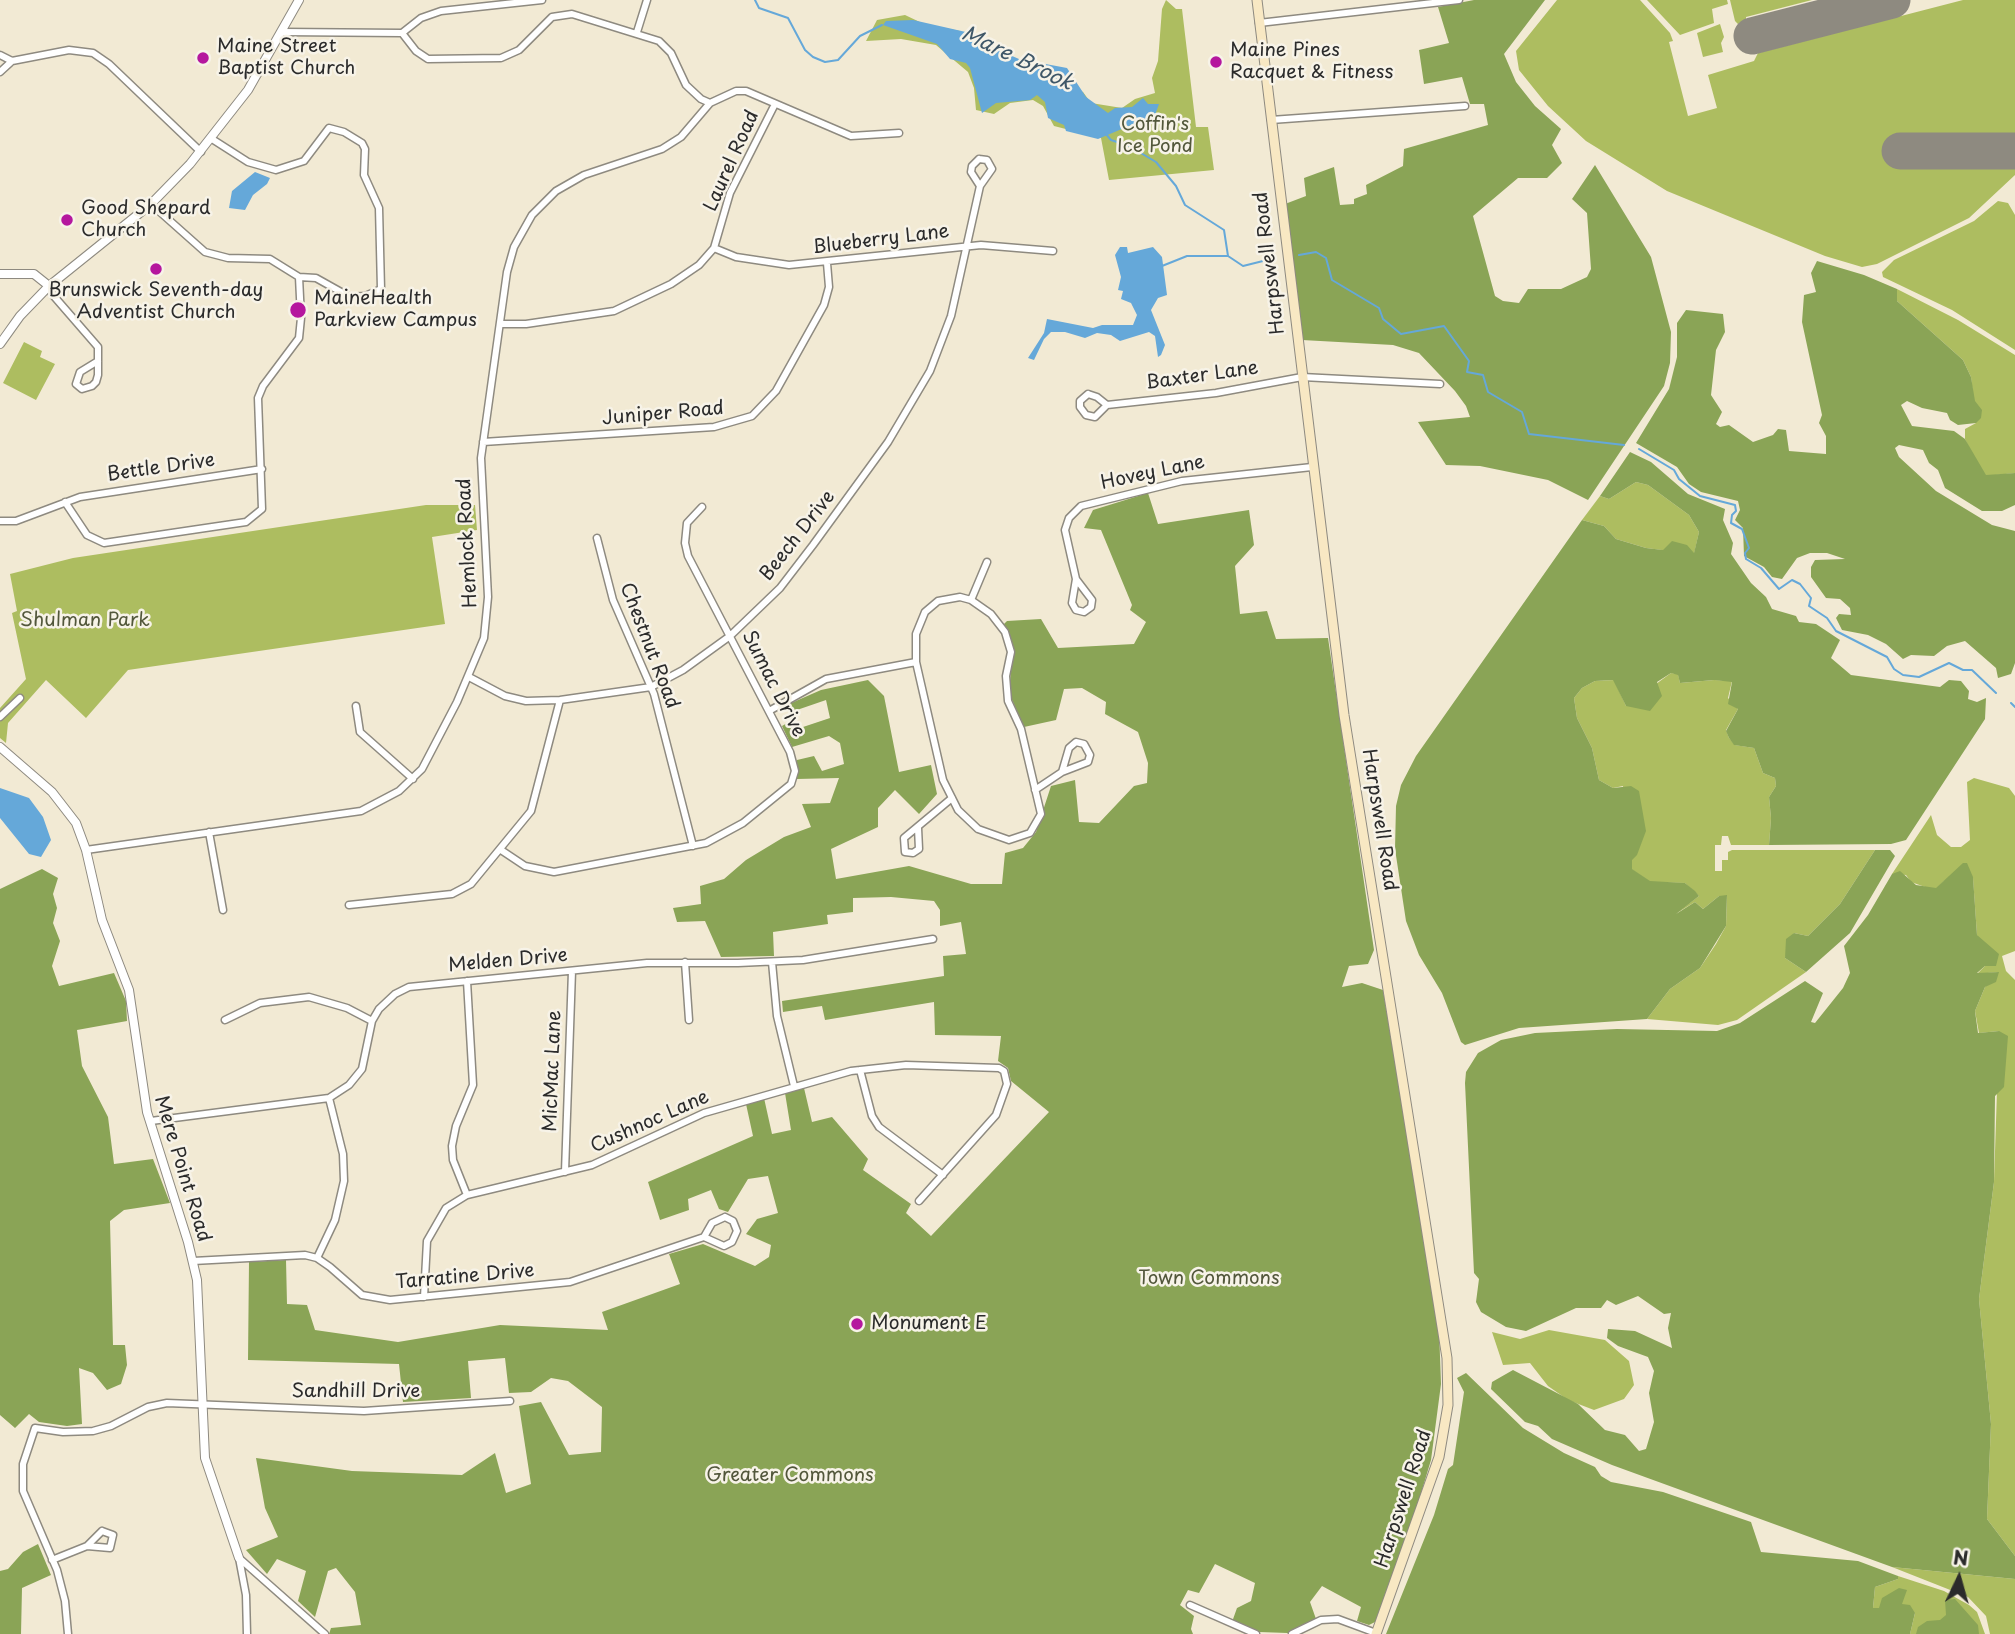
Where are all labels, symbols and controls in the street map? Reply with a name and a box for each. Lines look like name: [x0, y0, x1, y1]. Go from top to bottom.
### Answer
water label: Mare Brook: [957, 21, 1077, 97]
place label: Maine Street Baptist Church: [217, 36, 355, 80]
place label: Maine Pines Racquet & Fitness: [1230, 40, 1393, 84]
marker: Maine Street Baptist Church: [195, 50, 211, 66]
marker: Maine Pines Racquet & Fitness: [1208, 54, 1224, 70]
street label: Laurel Road: [700, 107, 764, 215]
park label: Coffin's Ice Pond: [1117, 114, 1193, 158]
street label: Harpswell Road: [1250, 190, 1290, 336]
place label: Good Shepard Church: [81, 198, 211, 242]
marker: Good Shepard Church: [59, 212, 75, 228]
street label: Blueberry Lane: [811, 220, 951, 260]
marker: Brunswick Seventh-day Adventist Church: [148, 261, 164, 277]
place label: Brunswick Seventh-day Adventist Church: [48, 280, 264, 324]
place label: MaineHealth Parkview Campus: [314, 288, 477, 332]
marker: MaineHealth Parkview Campus: [288, 300, 308, 320]
street label: Baxter Lane: [1144, 357, 1260, 395]
street label: Juniper Road: [601, 397, 725, 431]
street label: Bettle Drive: [106, 449, 216, 487]
street label: Hovey Lane: [1099, 451, 1207, 495]
street label: Hemlock Road: [453, 477, 483, 609]
street label: Beech Drive: [756, 486, 840, 586]
street label: Chestnut Road: [615, 580, 683, 712]
park label: Shulman Park: [20, 610, 150, 632]
street label: Sumac Drive: [736, 627, 810, 741]
street label: Harpswell Road: [1357, 747, 1401, 893]
street label: Melden Drive: [447, 944, 569, 978]
street label: MicMac Lane: [539, 1010, 567, 1132]
street label: Cushnoc Lane: [587, 1086, 713, 1158]
street label: Mere Point Road: [149, 1093, 215, 1245]
street label: Tarratine Drive: [395, 1260, 535, 1294]
park label: Town Commons: [1138, 1268, 1280, 1290]
place label: Monument E: [871, 1313, 987, 1335]
marker: Monument E: [849, 1316, 865, 1332]
street label: Sandhill Drive: [292, 1381, 420, 1403]
street label: Harpswell Road: [1371, 1427, 1437, 1571]
park label: Greater Commons: [706, 1465, 874, 1487]
text: N: [1952, 1542, 1970, 1572]
north arrow: [1924, 1543, 1994, 1613]

